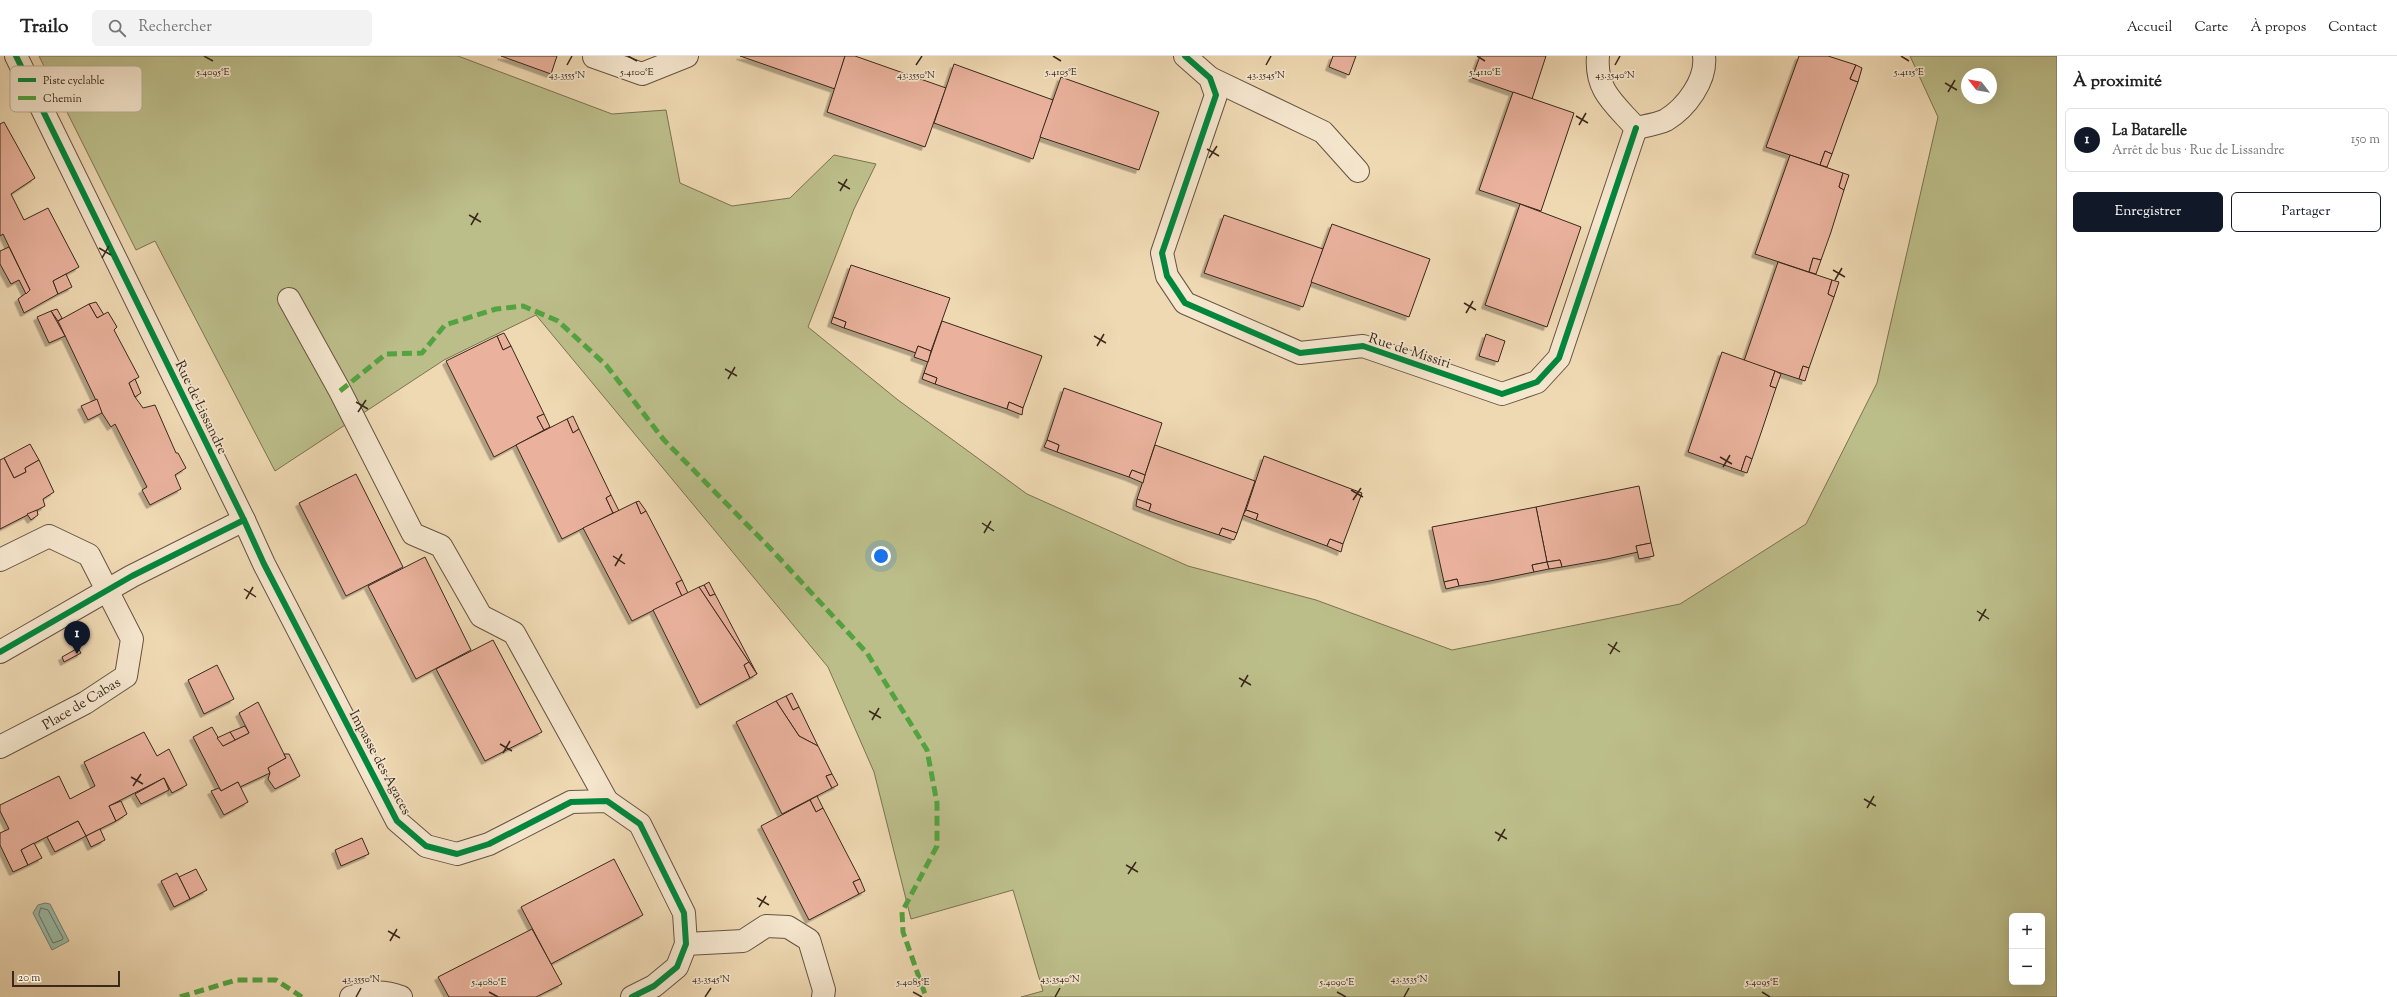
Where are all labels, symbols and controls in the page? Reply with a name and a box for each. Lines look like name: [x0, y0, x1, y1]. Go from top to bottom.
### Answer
search box: [92, 10, 372, 46]
text: Trailo: [20, 14, 68, 41]
icon: search: [106, 17, 128, 39]
text: Rechercher: [138, 17, 212, 38]
text: Accueil: [2127, 18, 2172, 38]
text: Carte: [2194, 18, 2228, 38]
text: À propos: [2250, 18, 2306, 38]
text: Contact: [2328, 18, 2377, 38]
text: 5.4095°E: [195, 65, 230, 80]
text: 5.4100°E: [619, 65, 654, 80]
text: 5.4105°E: [1044, 65, 1077, 80]
text: 5.4110°E: [1468, 65, 1501, 80]
text: 5.4115°E: [1893, 65, 1924, 80]
legend: [10, 66, 142, 112]
text: 43.3555°N: [549, 68, 585, 83]
text: 43.3550°N: [897, 68, 935, 83]
text: 43.3545°N: [1247, 68, 1285, 83]
text: 43.3540°N: [1595, 68, 1635, 83]
north arrow: [1961, 68, 1997, 104]
text: À proximité: [2073, 70, 2162, 94]
text: Piste cyclable: [43, 73, 105, 89]
text: Chemin: [43, 91, 83, 107]
text: La Batarelle: [2112, 121, 2187, 142]
text: 1: [2085, 131, 2089, 149]
text: 150 m: [2351, 131, 2380, 149]
text: Arrêt de bus · Rue de Lissandre: [2112, 142, 2285, 160]
button: Enregistrer: [2073, 192, 2223, 232]
button: Partager: [2231, 192, 2381, 232]
street label: Rue de Missiri: [1366, 329, 1453, 375]
street label: Rue de Lissandre: [169, 358, 232, 458]
your location: [871, 546, 891, 566]
pin: 1: [64, 621, 90, 654]
street label: Place de Cabas: [39, 673, 125, 736]
street label: Impasse des Agaces: [343, 707, 415, 819]
map controls: [2009, 913, 2045, 985]
button: +: [2009, 913, 2045, 949]
button: −: [2009, 949, 2045, 985]
scale bar: [12, 969, 120, 988]
text: 20 m: [18, 970, 40, 986]
text: 43.3550°N: [342, 972, 380, 987]
text: 43.3545°N: [692, 972, 730, 987]
text: 43.3540°N: [1040, 972, 1080, 987]
text: 43.3535°N: [1390, 972, 1428, 987]
text: 5.4080°E: [471, 975, 506, 990]
text: 5.4085°E: [895, 975, 930, 990]
text: 5.4090°E: [1319, 975, 1354, 990]
text: 5.4095°E: [1744, 975, 1779, 990]

